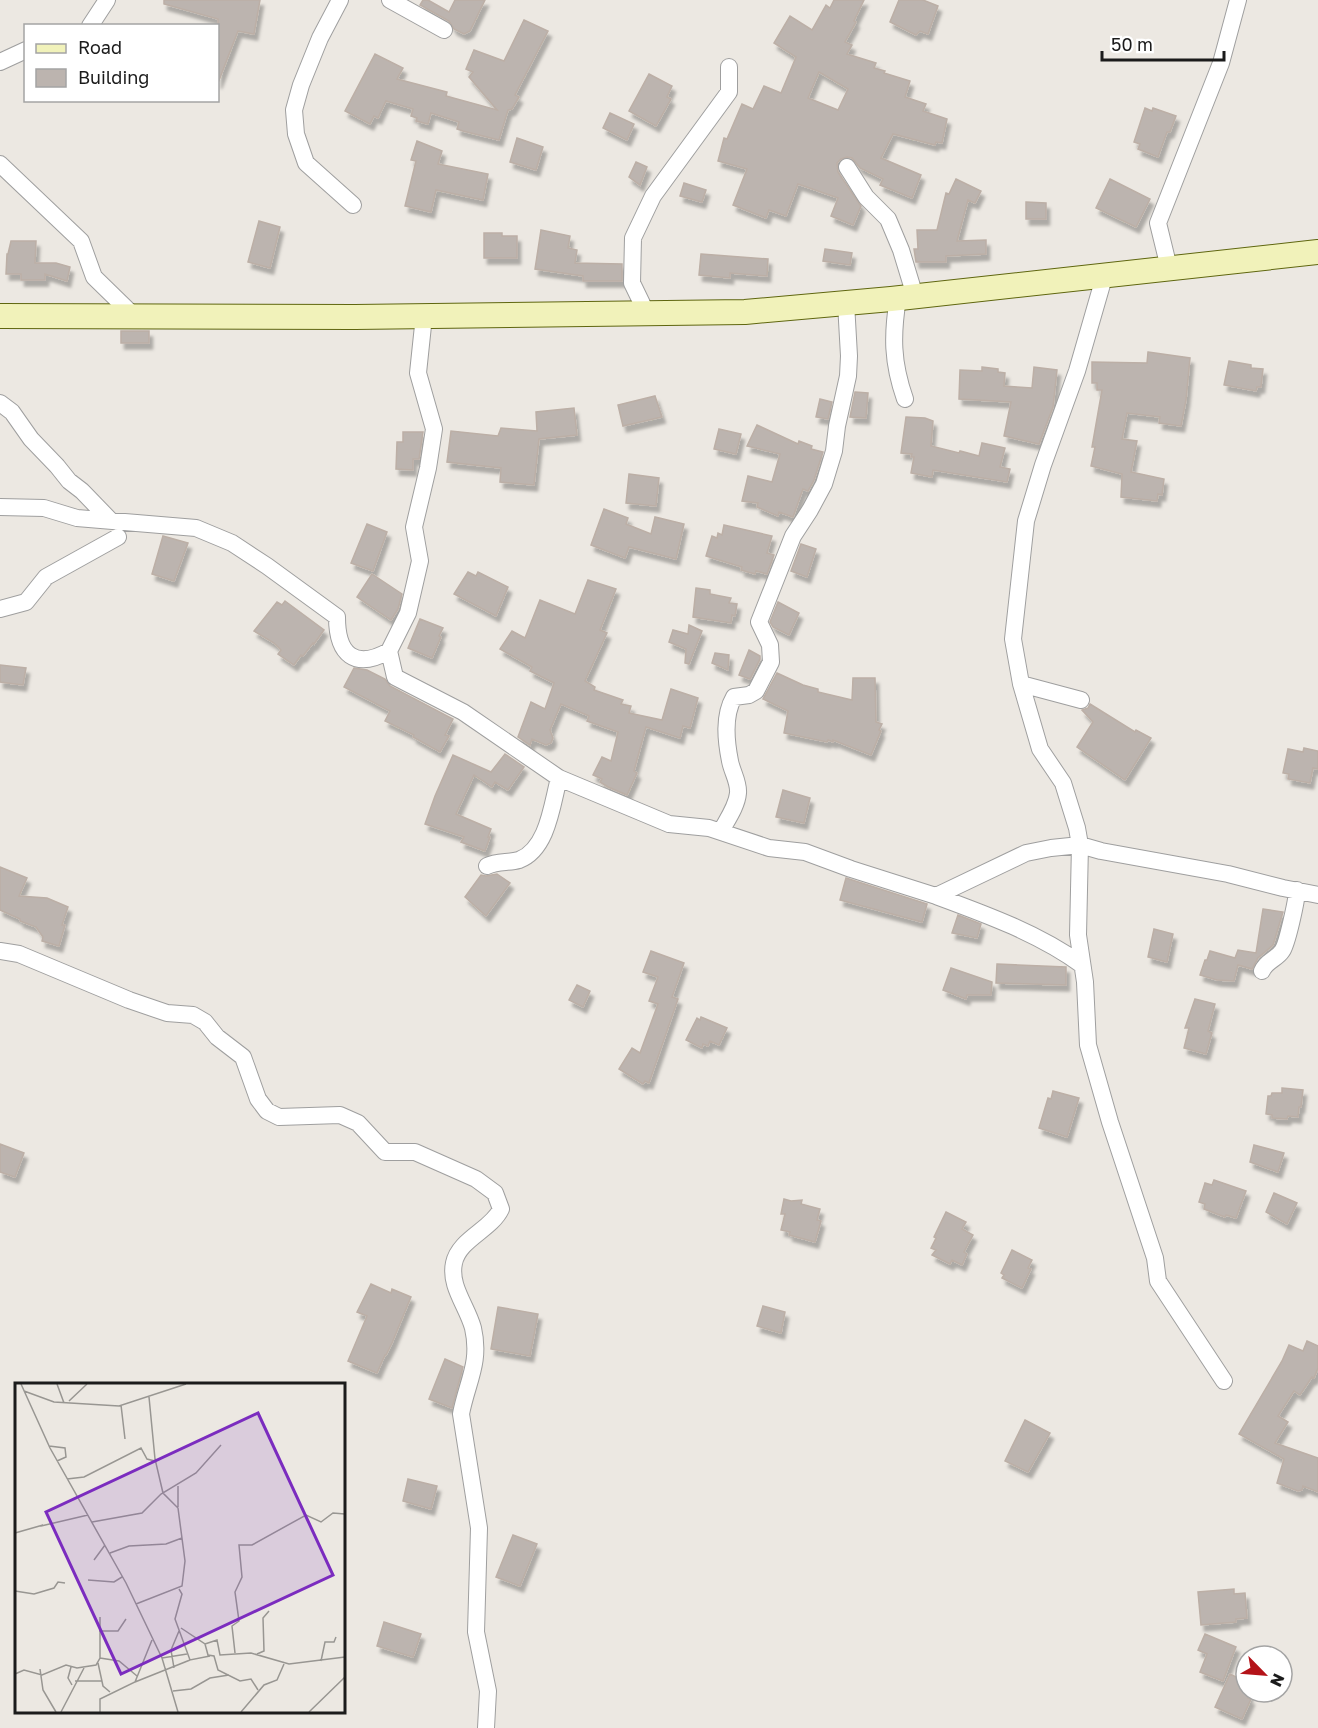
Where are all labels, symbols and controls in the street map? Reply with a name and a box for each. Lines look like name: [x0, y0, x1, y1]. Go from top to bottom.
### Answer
legend: [24, 24, 219, 102]
scale bar: [1102, 24, 1224, 62]
text: 50 m: [1111, 33, 1153, 55]
text: Road: [78, 36, 122, 58]
text: Building: [78, 66, 149, 88]
inset map: [15, 1383, 345, 1713]
north arrow: [1234, 1644, 1294, 1704]
text: N: [1266, 1671, 1289, 1690]

